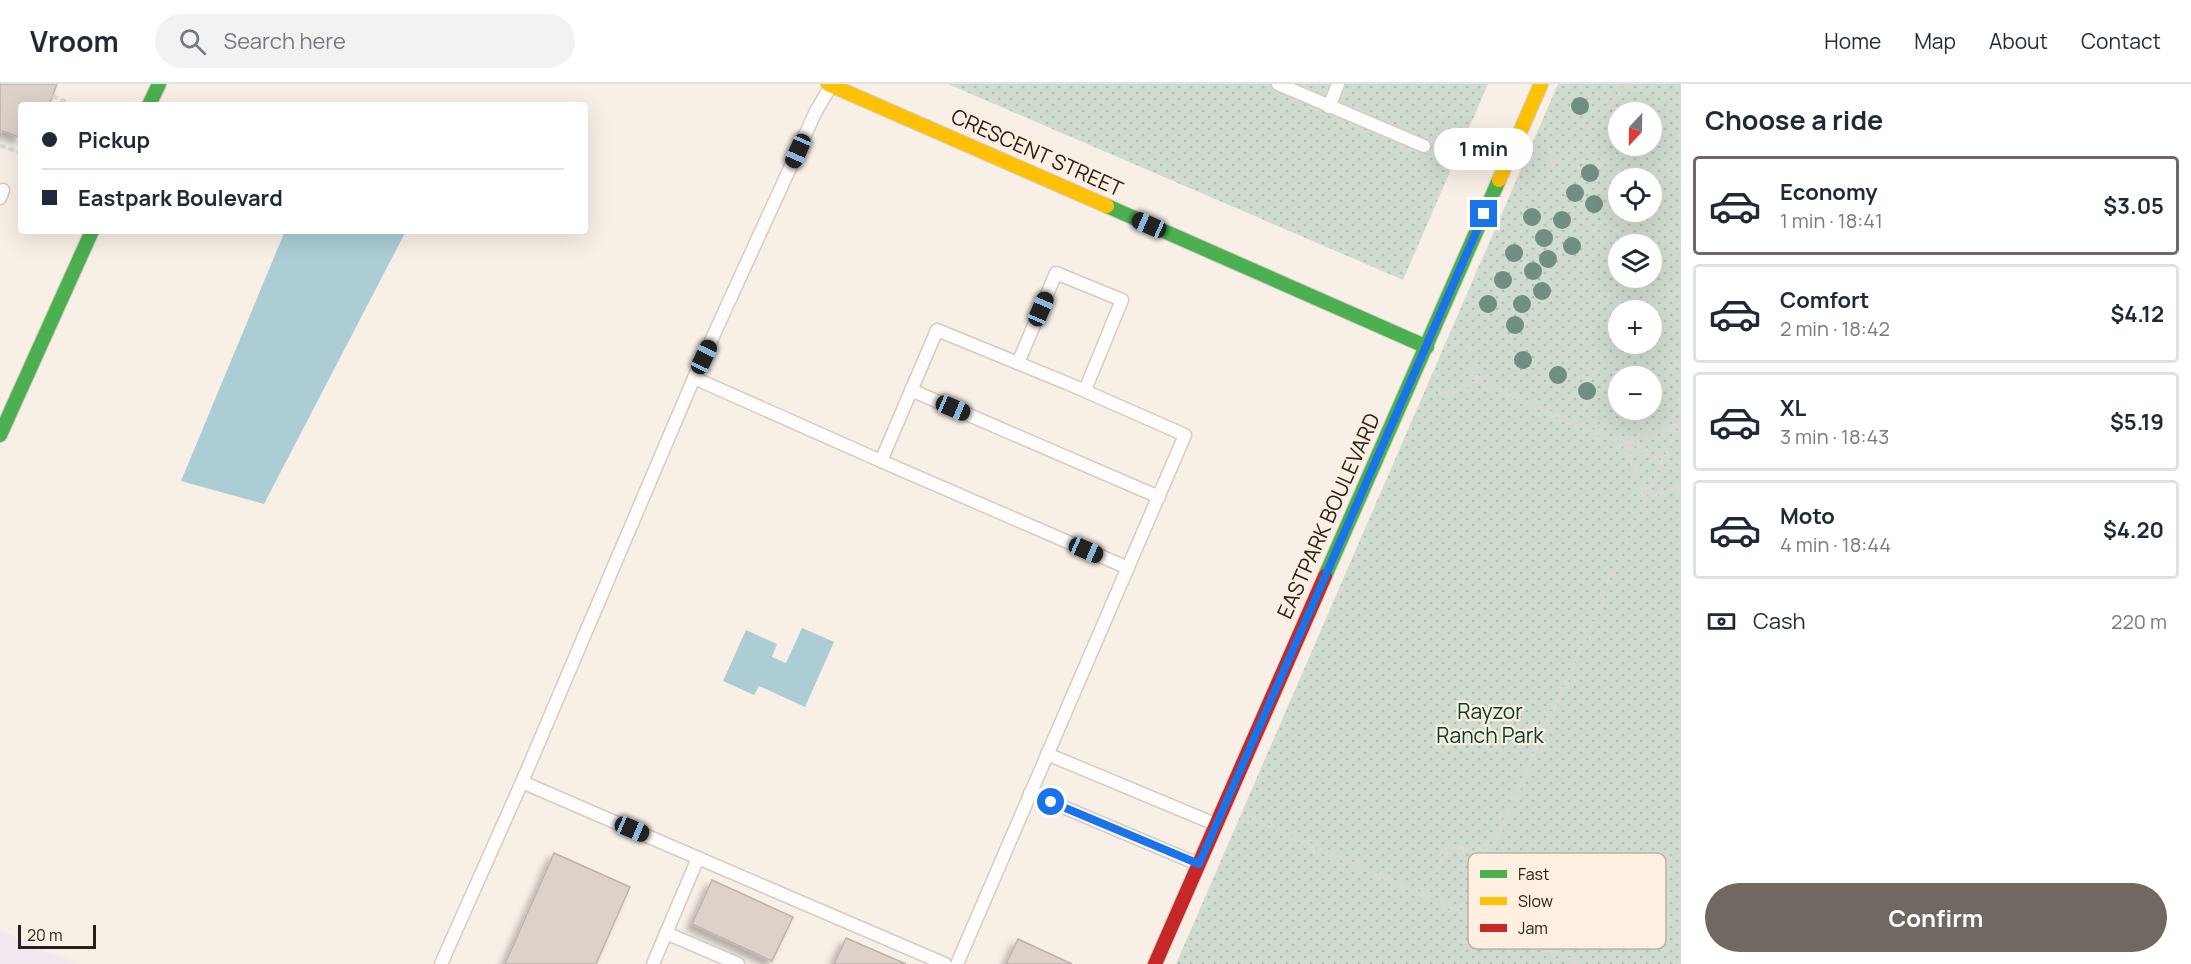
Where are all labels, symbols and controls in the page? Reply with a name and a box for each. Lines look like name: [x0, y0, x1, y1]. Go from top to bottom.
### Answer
search box: [155, 14, 575, 68]
text: Vroom: [30, 22, 119, 60]
icon: search: [176, 25, 209, 58]
text: Search here: [224, 26, 346, 56]
text: Home: [1824, 27, 1881, 55]
text: Map: [1914, 27, 1956, 55]
text: About: [1989, 27, 2048, 55]
text: Contact: [2081, 27, 2161, 55]
text: Choose a ride: [1705, 101, 1883, 138]
street label: CRESCENT STREET: [947, 102, 1128, 203]
north arrow: [1608, 102, 1662, 156]
map controls: [1608, 102, 1662, 420]
text: Pickup: [78, 125, 150, 155]
callout: 1 min: [1434, 127, 1534, 169]
car: [782, 131, 814, 171]
text: 1 min: [1459, 135, 1508, 162]
button: locate: [1608, 168, 1662, 222]
text: Economy: [1780, 177, 1878, 207]
icon: car: [1708, 179, 1762, 233]
text: Eastpark Boulevard: [78, 183, 283, 213]
text: $3.05: [2103, 191, 2164, 221]
route end: [1470, 200, 1497, 227]
text: 1 min · 18:41: [1780, 207, 1883, 234]
car: [1129, 209, 1169, 241]
button: layers: [1608, 234, 1662, 288]
text: Comfort: [1780, 285, 1869, 315]
icon: car: [1708, 287, 1762, 341]
car: [1026, 289, 1056, 329]
text: $4.12: [2110, 299, 2164, 329]
button: +: [1608, 300, 1662, 354]
text: 2 min · 18:42: [1780, 315, 1890, 342]
car: [688, 337, 720, 377]
button: −: [1608, 366, 1662, 420]
car: [933, 393, 973, 423]
text: XL: [1780, 393, 1806, 423]
icon: car: [1708, 395, 1762, 449]
text: $5.19: [2110, 407, 2164, 437]
street label: EASTPARK BOULEVARD: [1270, 408, 1386, 623]
text: 3 min · 18:43: [1780, 423, 1889, 450]
text: Moto: [1780, 501, 1835, 531]
icon: car: [1708, 503, 1762, 557]
text: $4.20: [2103, 515, 2164, 545]
text: 4 min · 18:44: [1780, 531, 1891, 558]
car: [1066, 534, 1106, 566]
icon: cash: [1705, 605, 1738, 638]
text: Cash: [1753, 606, 1806, 636]
text: 220 m: [2111, 608, 2167, 635]
park label: Rayzor Ranch Park: [1436, 697, 1544, 749]
route start: [1037, 788, 1064, 815]
car: [612, 814, 652, 844]
legend: [1468, 853, 1666, 949]
text: Fast: [1518, 863, 1549, 885]
button: Confirm: [1705, 883, 2167, 952]
text: Slow: [1518, 890, 1553, 912]
text: Jam: [1518, 917, 1548, 939]
scale bar: [18, 922, 96, 950]
text: 20 m: [27, 924, 63, 946]

